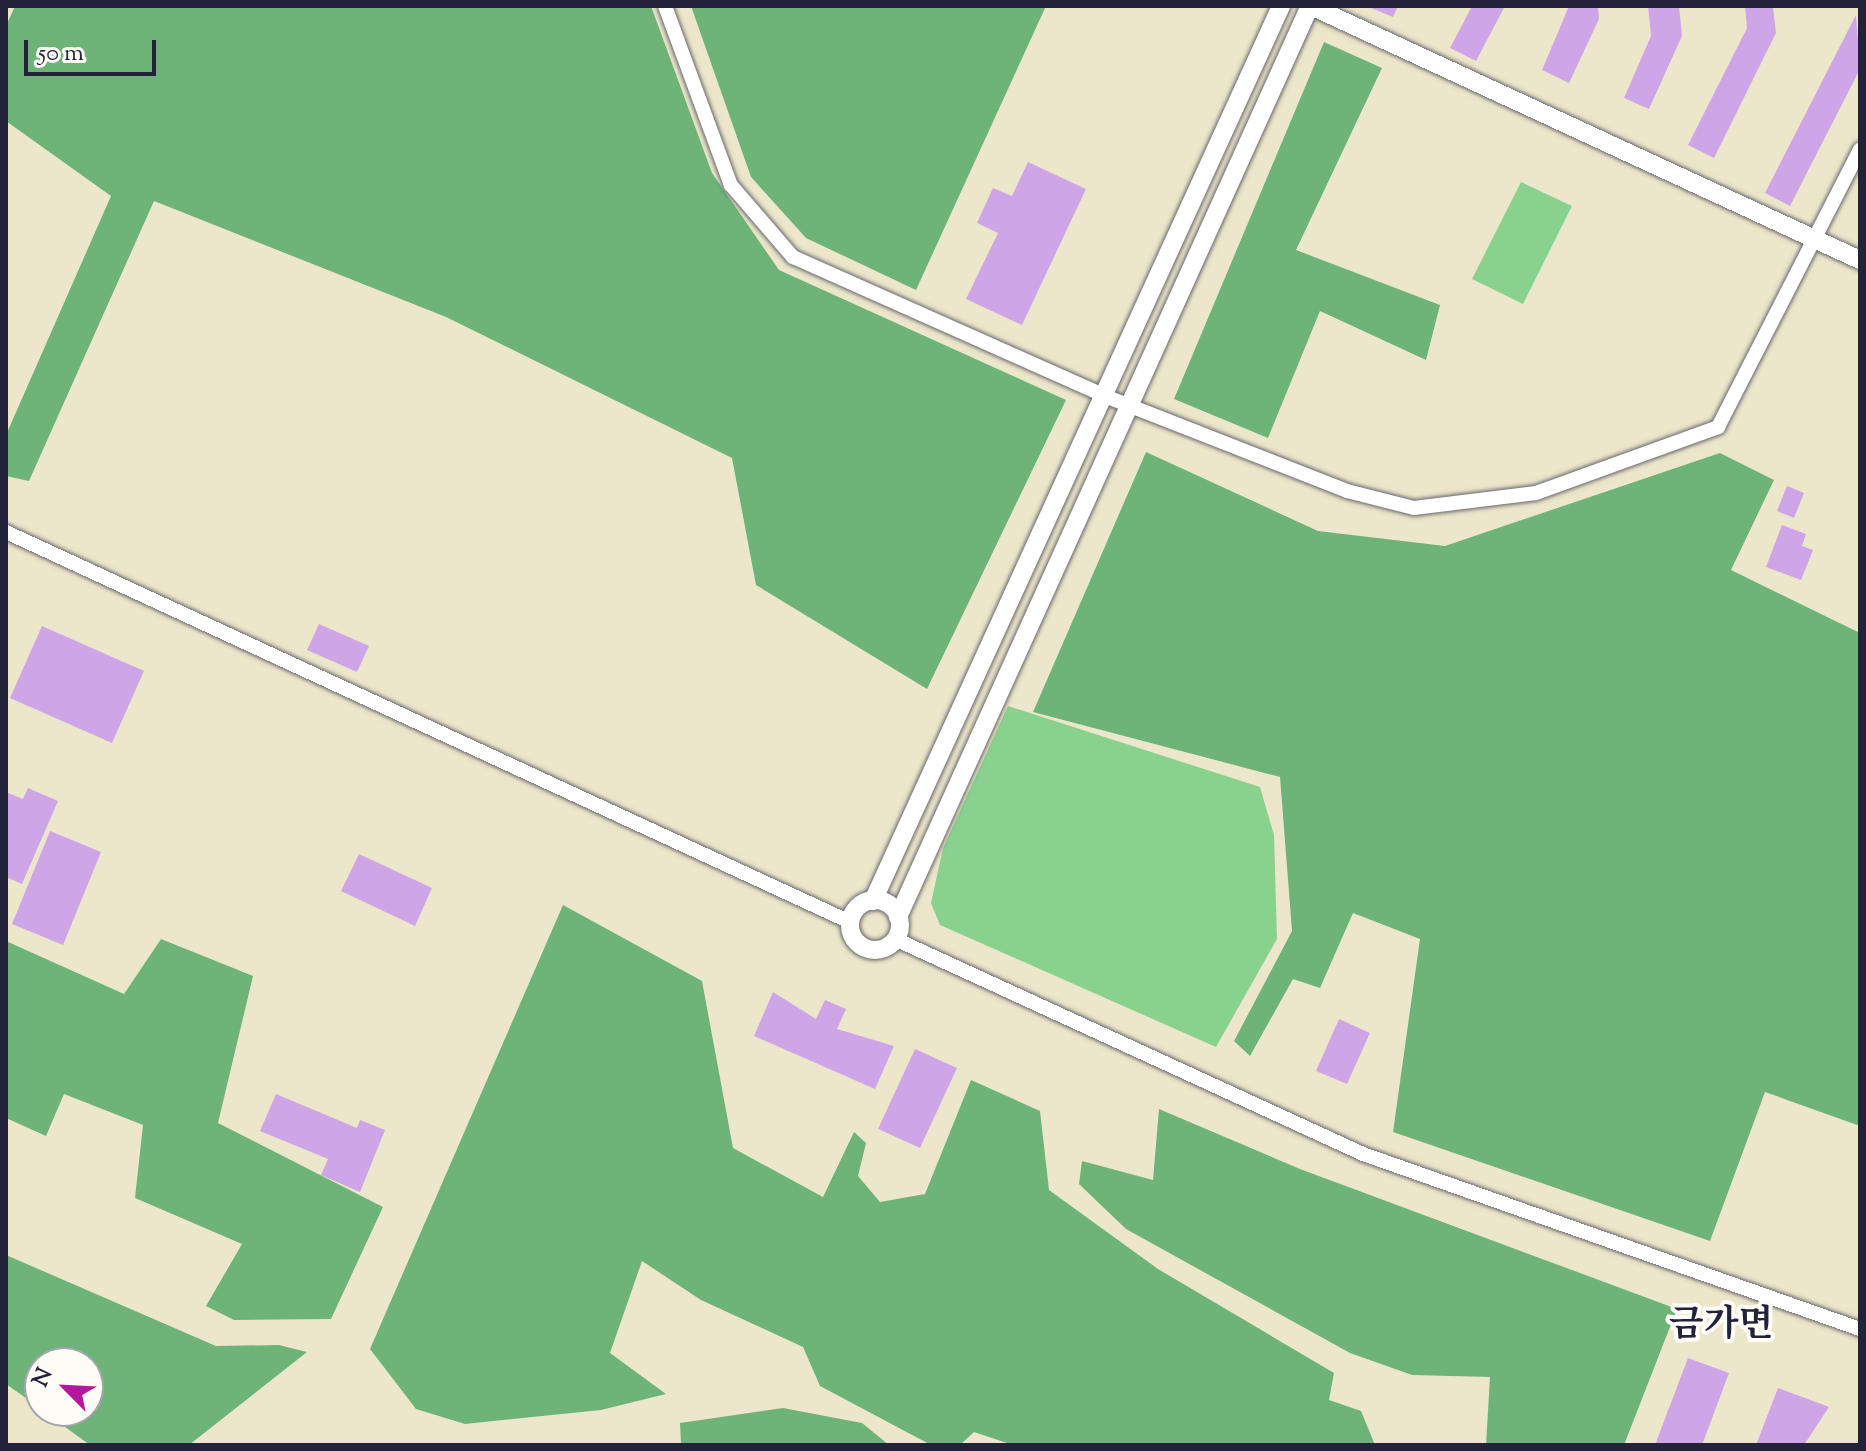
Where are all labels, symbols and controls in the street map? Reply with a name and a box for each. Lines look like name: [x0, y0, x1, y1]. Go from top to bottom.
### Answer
scale bar: [28, 24, 160, 74]
text: 50 m: [38, 37, 84, 71]
district label: 금가면: [1669, 1305, 1773, 1349]
north arrow: [24, 1347, 104, 1427]
text: N: [26, 1364, 62, 1393]

